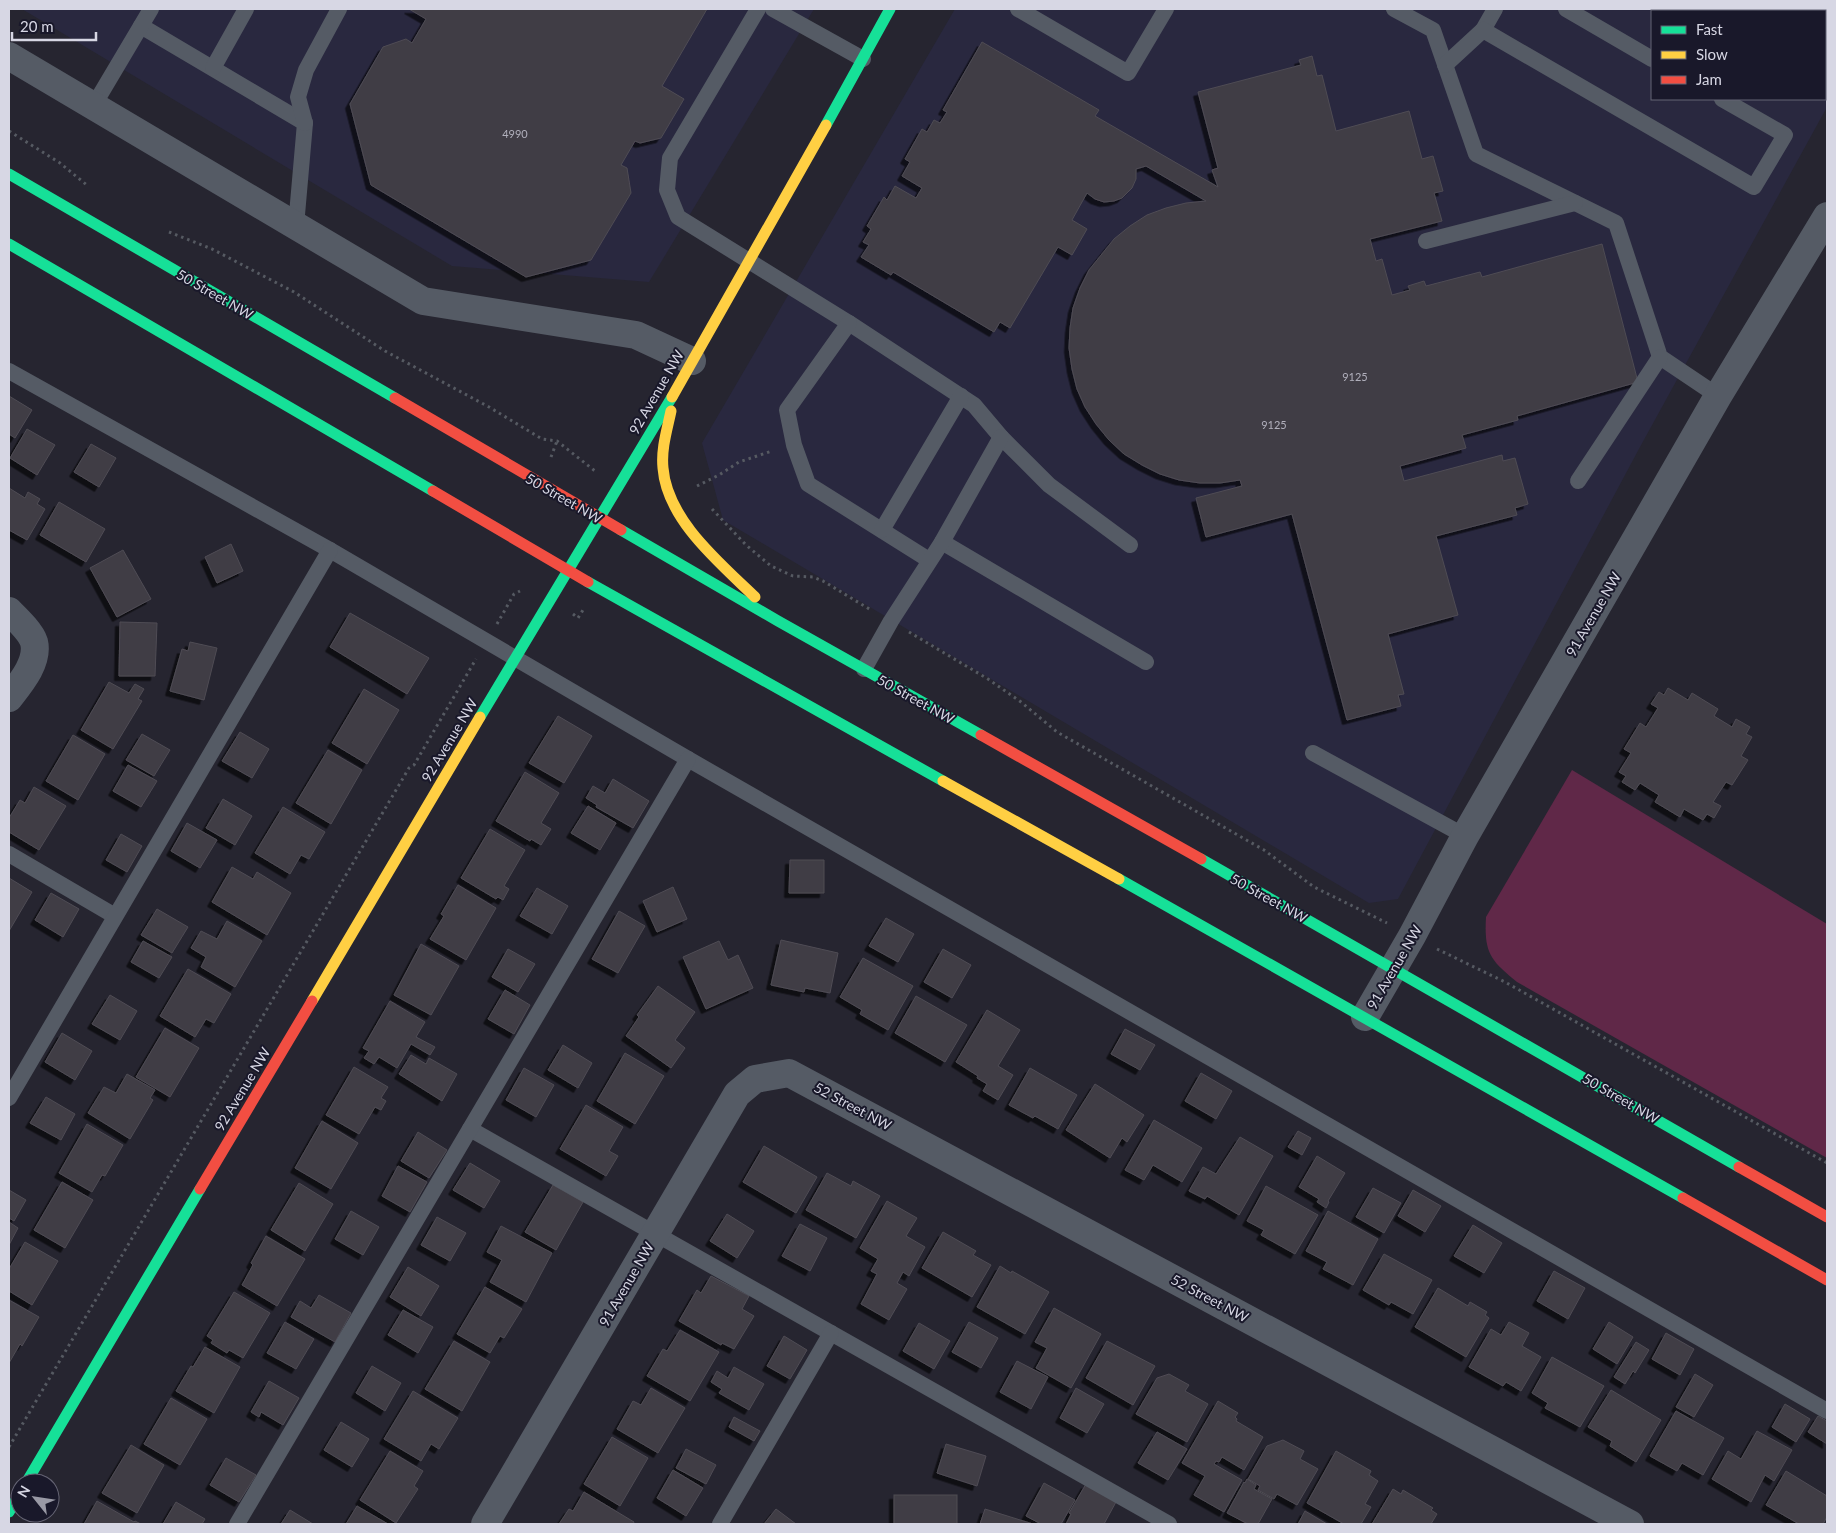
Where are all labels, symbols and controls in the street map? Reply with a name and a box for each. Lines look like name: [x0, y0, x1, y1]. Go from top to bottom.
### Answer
scale bar: [12, 10, 96, 42]
legend: [1651, 10, 1826, 100]
text: 20 m: [20, 17, 54, 35]
text: Fast: [1696, 20, 1723, 38]
text: Slow: [1696, 45, 1728, 63]
text: Jam: [1696, 70, 1722, 88]
house number: 4990: [502, 127, 528, 140]
street label: 50 Street NW: [174, 265, 257, 323]
street label: 92 Avenue NW: [625, 346, 687, 437]
house number: 9125: [1342, 370, 1368, 383]
house number: 9125: [1261, 418, 1287, 431]
street label: 50 Street NW: [523, 469, 606, 527]
street label: 91 Avenue NW: [1562, 568, 1624, 659]
street label: 50 Street NW: [875, 671, 958, 727]
street label: 92 Avenue NW: [417, 695, 481, 785]
street label: 50 Street NW: [1228, 870, 1311, 926]
street label: 91 Avenue NW: [1363, 921, 1425, 1012]
street label: 92 Avenue NW: [210, 1044, 274, 1134]
street label: 50 Street NW: [1580, 1069, 1663, 1127]
street label: 52 Street NW: [811, 1078, 895, 1134]
street label: 91 Avenue NW: [595, 1238, 657, 1329]
street label: 52 Street NW: [1168, 1270, 1252, 1326]
north arrow: [10, 1473, 60, 1523]
text: N: [13, 1482, 33, 1500]

